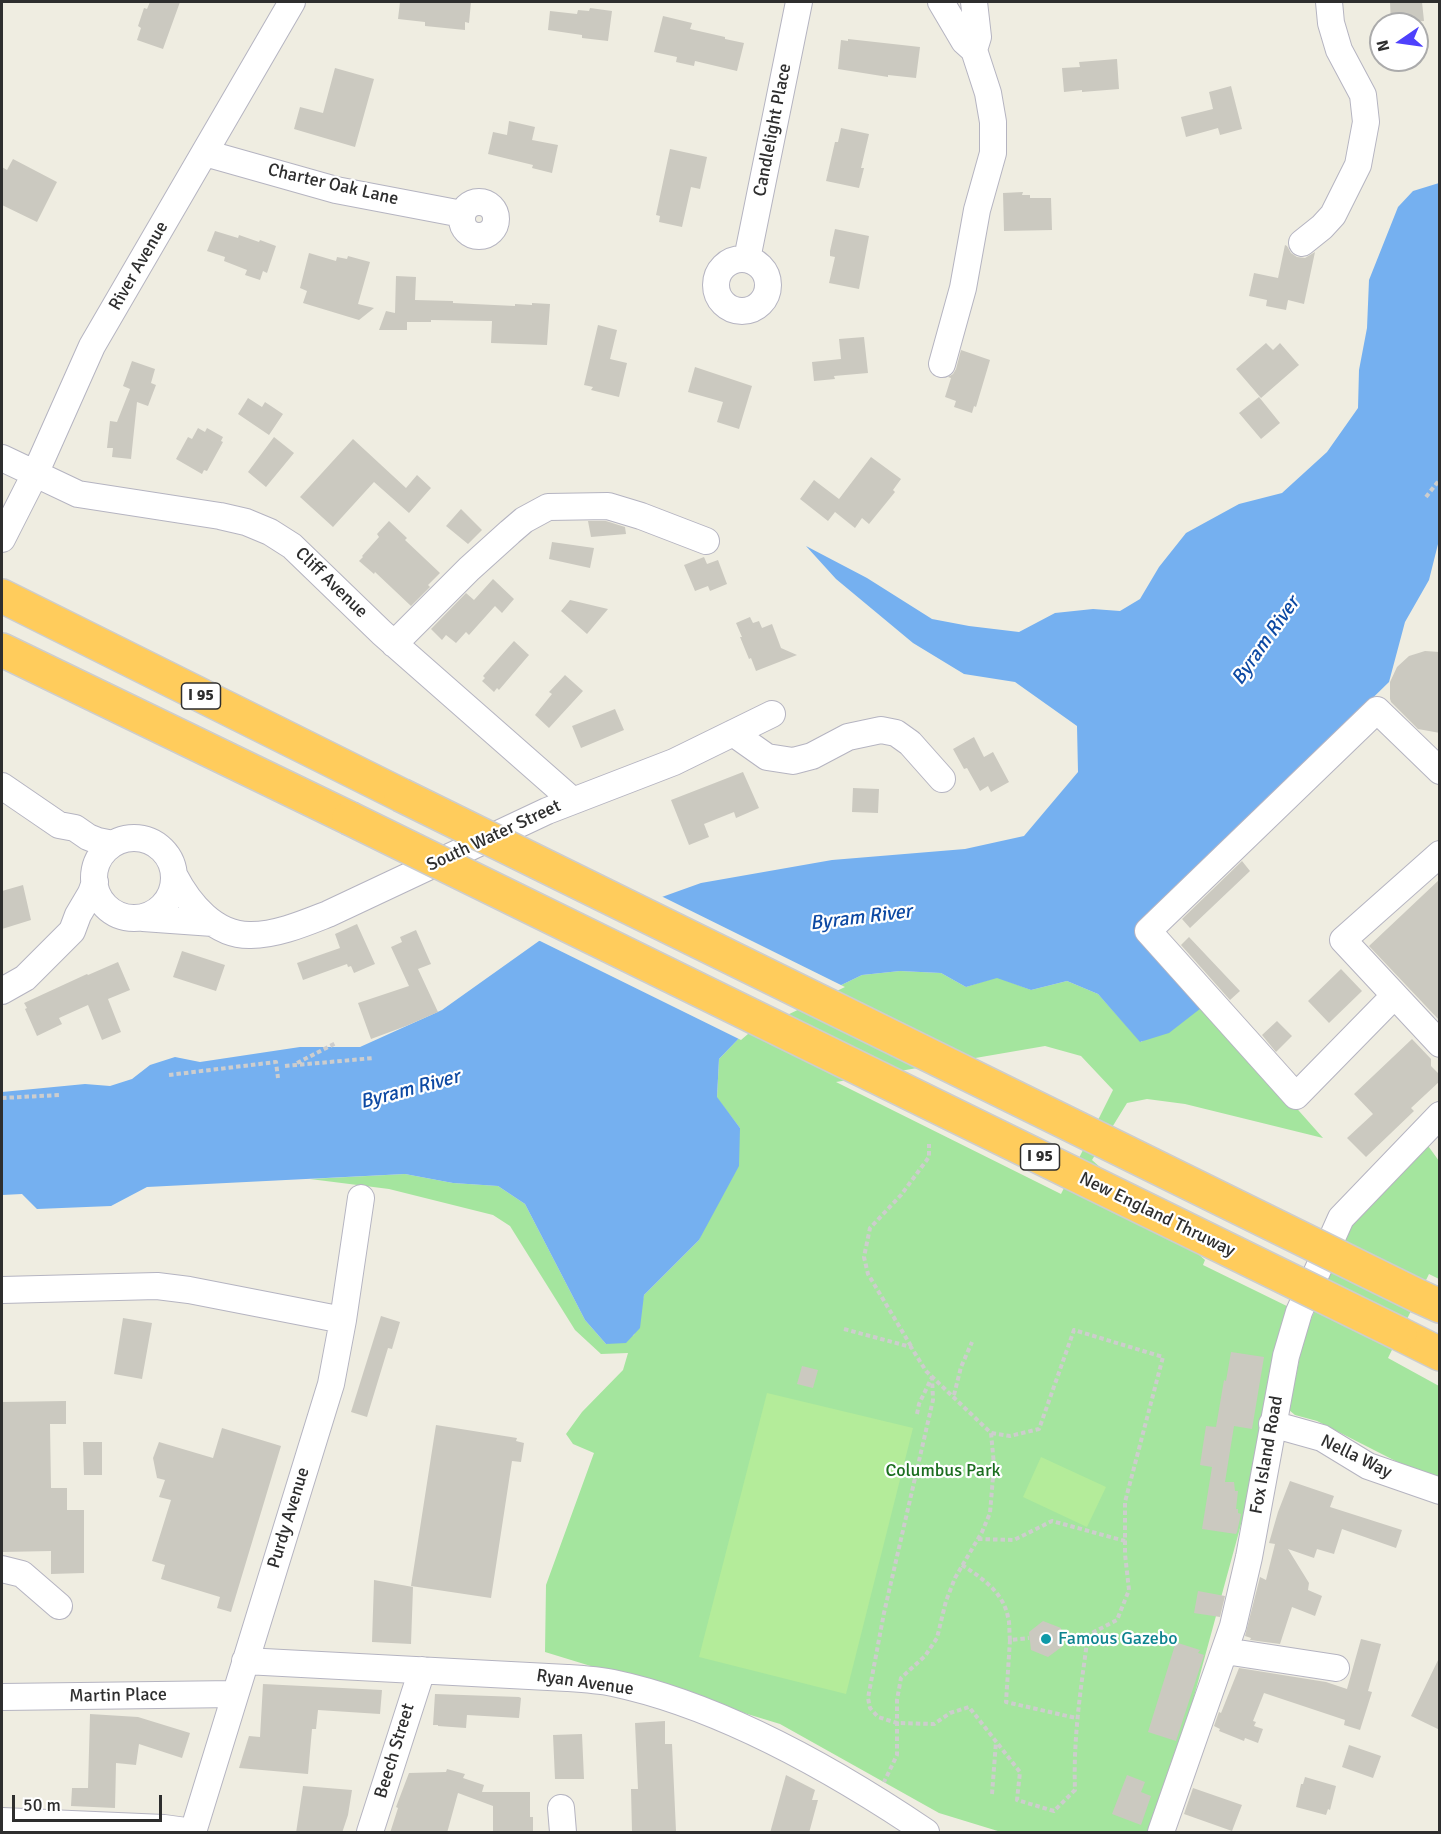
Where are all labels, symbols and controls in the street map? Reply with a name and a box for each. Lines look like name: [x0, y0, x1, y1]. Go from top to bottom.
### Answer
north arrow: [1369, 12, 1429, 72]
text: N: [1372, 38, 1394, 53]
street label: Candlelight Place: [750, 62, 796, 198]
street label: Charter Oak Lane: [266, 159, 400, 211]
street label: River Avenue: [105, 218, 173, 314]
street label: Cliff Avenue: [290, 543, 372, 623]
water label: Byram River: [1227, 592, 1305, 690]
road number: I 95: [182, 683, 220, 709]
street label: South Water Street: [424, 795, 564, 877]
water label: Byram River: [809, 900, 913, 936]
water label: Byram River: [357, 1065, 463, 1115]
road number: I 95: [1020, 1144, 1060, 1170]
street label: New England Thruway: [1076, 1168, 1238, 1262]
street label: Fox Island Road: [1246, 1394, 1288, 1516]
street label: Nella Way: [1317, 1430, 1395, 1484]
park label: Columbus Park: [885, 1460, 1001, 1482]
street label: Purdy Avenue: [263, 1465, 315, 1571]
place label: Famous Gazebo: [1058, 1628, 1178, 1650]
marker: Famous Gazebo: [1039, 1632, 1053, 1646]
street label: Ryan Avenue: [535, 1665, 635, 1701]
street label: Martin Place: [69, 1684, 167, 1708]
street label: Beech Street: [370, 1701, 420, 1801]
scale bar: [15, 1783, 165, 1821]
text: 50 m: [23, 1794, 61, 1816]

